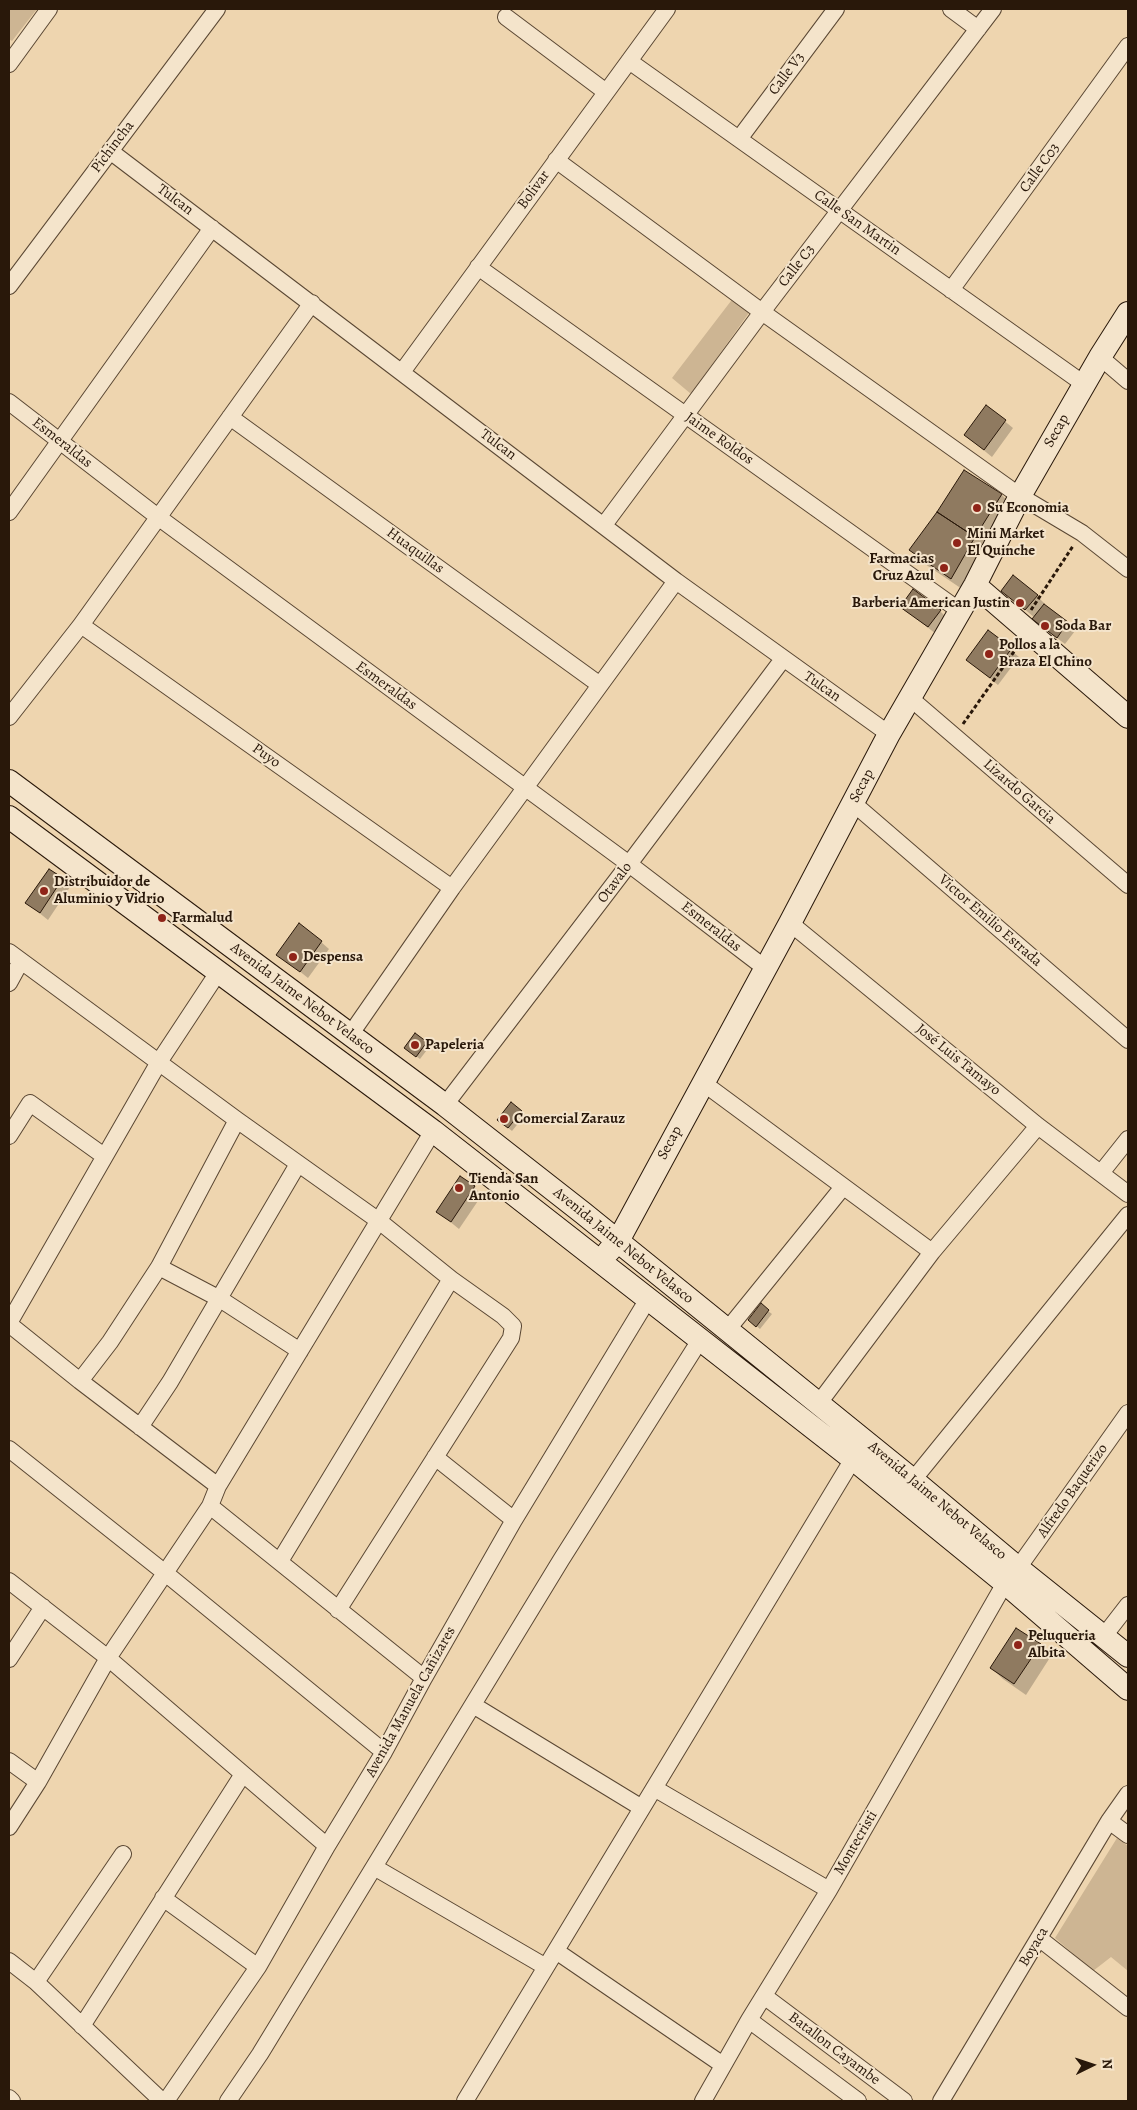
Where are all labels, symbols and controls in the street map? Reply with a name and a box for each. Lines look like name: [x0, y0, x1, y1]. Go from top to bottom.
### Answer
street label: Calle V3: [765, 49, 809, 99]
street label: Pichincha: [88, 117, 138, 177]
street label: Calle C03: [1016, 140, 1064, 196]
street label: Bolivar: [514, 167, 554, 213]
street label: Tulcan: [153, 180, 197, 220]
street label: Calle San Martin: [810, 186, 904, 260]
street label: Calle C3: [775, 241, 819, 291]
street label: Jaime Roldos: [681, 409, 757, 469]
street label: Secap: [1040, 411, 1074, 451]
street label: Esmeraldas: [28, 414, 96, 472]
street label: Tulcan: [476, 425, 520, 465]
place label: Su Economia: [987, 499, 1069, 517]
marker: Su Economia: [971, 502, 983, 514]
street label: Huaquillas: [383, 524, 447, 578]
place label: Mini Market El Quinche: [967, 525, 1044, 560]
marker: Mini Market El Quinche: [951, 537, 963, 549]
place label: Farmacias Cruz Azul: [869, 550, 934, 585]
marker: Farmacias Cruz Azul: [938, 562, 950, 574]
place label: Barberia American Justin: [852, 594, 1010, 612]
marker: Barberia American Justin: [1014, 597, 1026, 609]
place label: Soda Bar: [1055, 617, 1111, 635]
marker: Soda Bar: [1039, 620, 1051, 632]
place label: Pollos a la Braza El Chino: [999, 636, 1092, 671]
marker: Pollos a la Braza El Chino: [983, 648, 995, 660]
street label: Esmeraldas: [352, 658, 420, 714]
street label: Tulcan: [800, 668, 844, 706]
street label: Puyo: [248, 740, 284, 772]
street label: Lizardo Garcia: [979, 756, 1059, 828]
street label: Secap: [846, 766, 878, 806]
street label: Otavalo: [594, 859, 636, 907]
street label: Victor Emilio Estrada: [935, 871, 1045, 971]
place label: Distribuidor de Aluminio y Vidrio: [54, 873, 164, 908]
marker: Distribuidor de Aluminio y Vidrio: [38, 885, 50, 897]
street label: Esmeraldas: [677, 898, 745, 956]
place label: Farmalud: [172, 909, 233, 927]
marker: Farmalud: [156, 912, 168, 924]
street label: Avenida Jaime Nebot Velasco: [227, 939, 377, 1059]
place label: Despensa: [303, 948, 363, 966]
marker: Despensa: [287, 951, 299, 963]
street label: José Luis Tamayo: [912, 1020, 1004, 1100]
place label: Papeleria: [425, 1036, 484, 1054]
marker: Papeleria: [409, 1039, 421, 1051]
place label: Comercial Zarauz: [514, 1110, 625, 1128]
marker: Comercial Zarauz: [498, 1113, 510, 1125]
street label: Secap: [654, 1123, 686, 1163]
place label: Tienda San Antonio: [469, 1170, 539, 1205]
marker: Tienda San Antonio: [453, 1182, 465, 1194]
street label: Avenida Jaime Nebot Velasco: [549, 1184, 697, 1308]
street label: Avenida Jaime Nebot Velasco: [864, 1438, 1010, 1564]
street label: Alfredo Baquerizo: [1034, 1440, 1112, 1542]
street label: Avenida Manuela Cañizares: [362, 1623, 460, 1781]
place label: Peluqueria Albita: [1028, 1627, 1096, 1662]
marker: Peluqueria Albita: [1012, 1639, 1024, 1651]
street label: Montecristi: [830, 1808, 882, 1878]
street label: Boyaca: [1015, 1924, 1053, 1970]
street label: Batallon Cayambe: [785, 2009, 883, 2089]
north arrow: [1067, 2040, 1117, 2090]
text: N: [1098, 2058, 1117, 2070]

